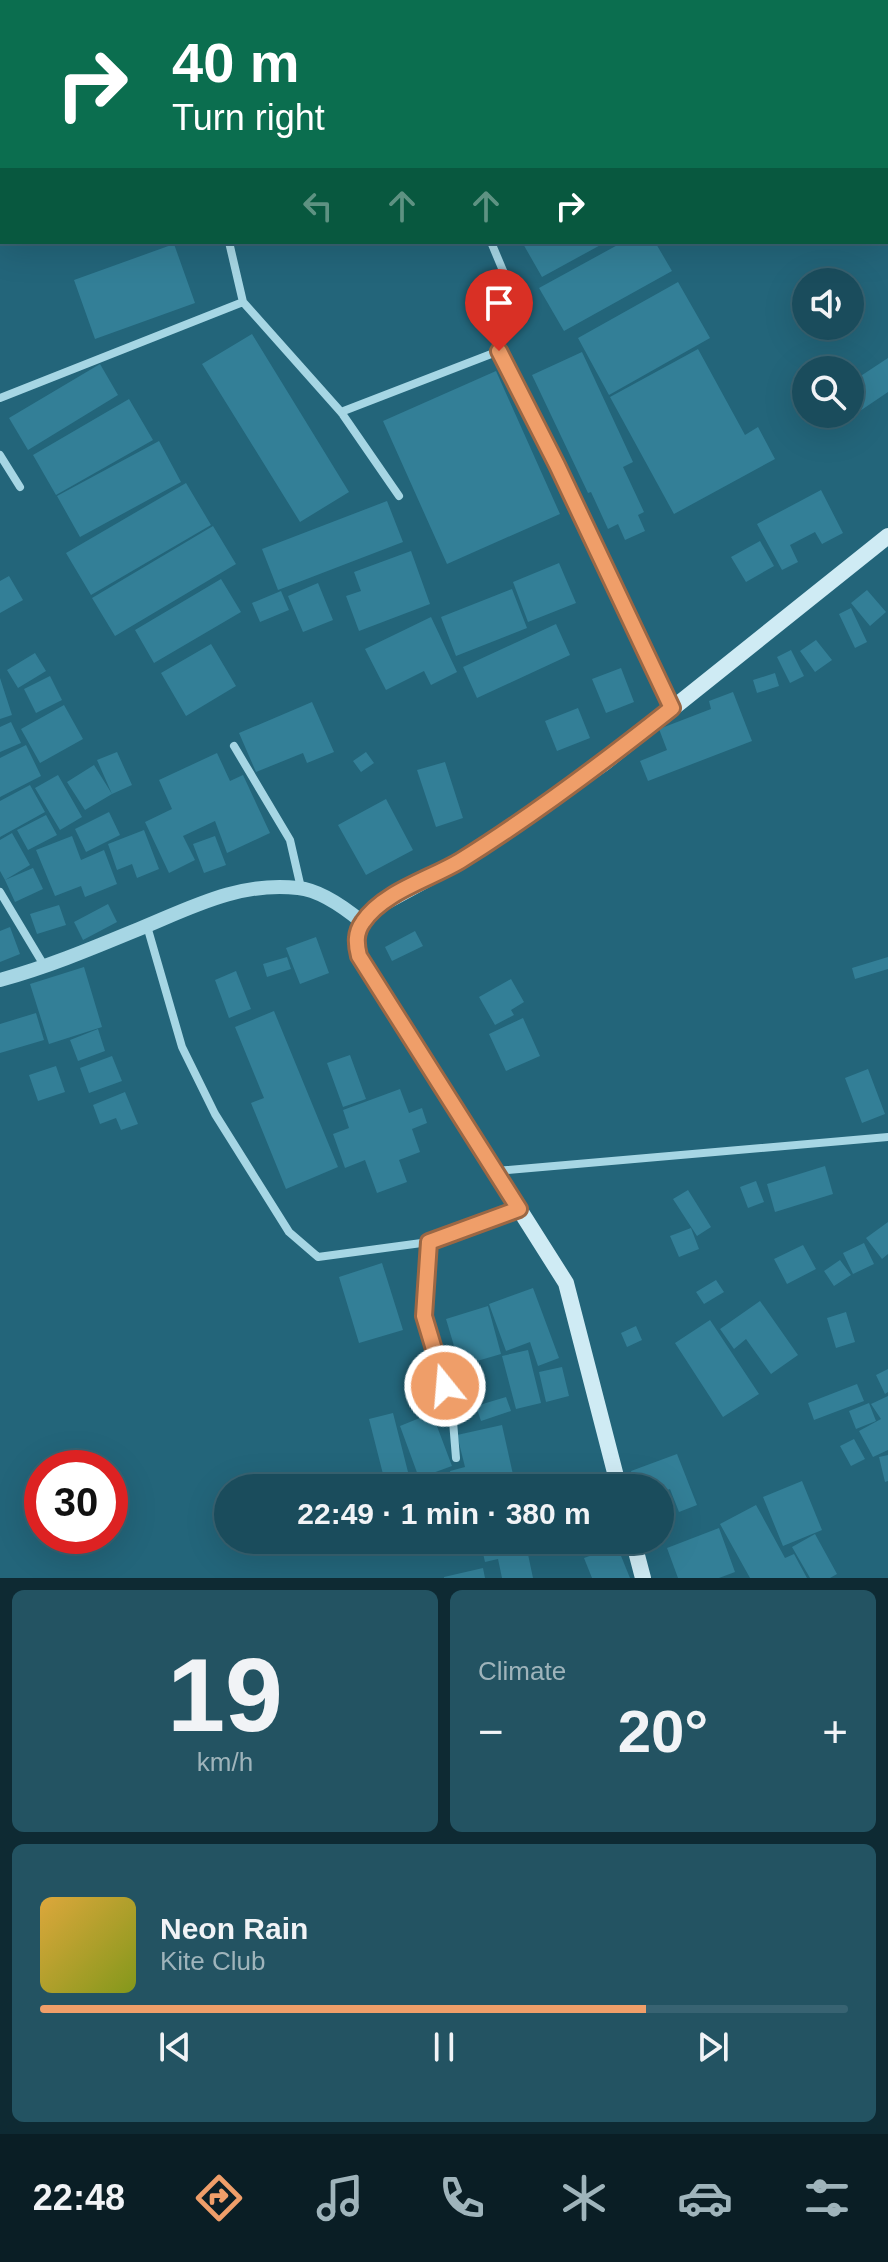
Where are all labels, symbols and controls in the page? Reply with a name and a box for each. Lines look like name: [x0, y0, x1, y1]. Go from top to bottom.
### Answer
text: 40 m: [172, 31, 300, 94]
icon: right: [40, 32, 144, 136]
text: Turn right: [172, 97, 325, 138]
icon: left: [296, 184, 340, 228]
icon: ahead: [380, 184, 424, 228]
icon: ahead: [464, 184, 508, 228]
icon: right: [548, 184, 592, 228]
map controls: [792, 268, 864, 428]
button: sound: [792, 268, 864, 340]
pin: [465, 269, 533, 351]
icon: arrive: [477, 281, 521, 325]
button: search: [792, 356, 864, 428]
position arrow: [403, 1344, 487, 1428]
speed limit sign: 30: [24, 1450, 128, 1554]
text: 22:49 · 1 min · 380 m: [297, 1497, 591, 1530]
text: 19: [167, 1637, 283, 1753]
text: Climate: [478, 1656, 566, 1686]
text: 20°: [618, 1698, 708, 1765]
text: −: [478, 1707, 504, 1756]
text: +: [822, 1707, 848, 1756]
text: km/h: [197, 1747, 253, 1777]
text: Neon Rain: [160, 1912, 308, 1945]
text: Kite Club: [160, 1946, 266, 1976]
icon: previous: [153, 2025, 197, 2069]
icon: pause: [422, 2025, 466, 2069]
icon: next: [691, 2025, 735, 2069]
icon: directions: [191, 2170, 247, 2226]
icon: music: [312, 2170, 368, 2226]
icon: phone: [434, 2170, 490, 2226]
icon: climate: [556, 2170, 612, 2226]
icon: car: [677, 2170, 733, 2226]
icon: filters: [799, 2170, 855, 2226]
text: 22:48: [33, 2177, 125, 2218]

